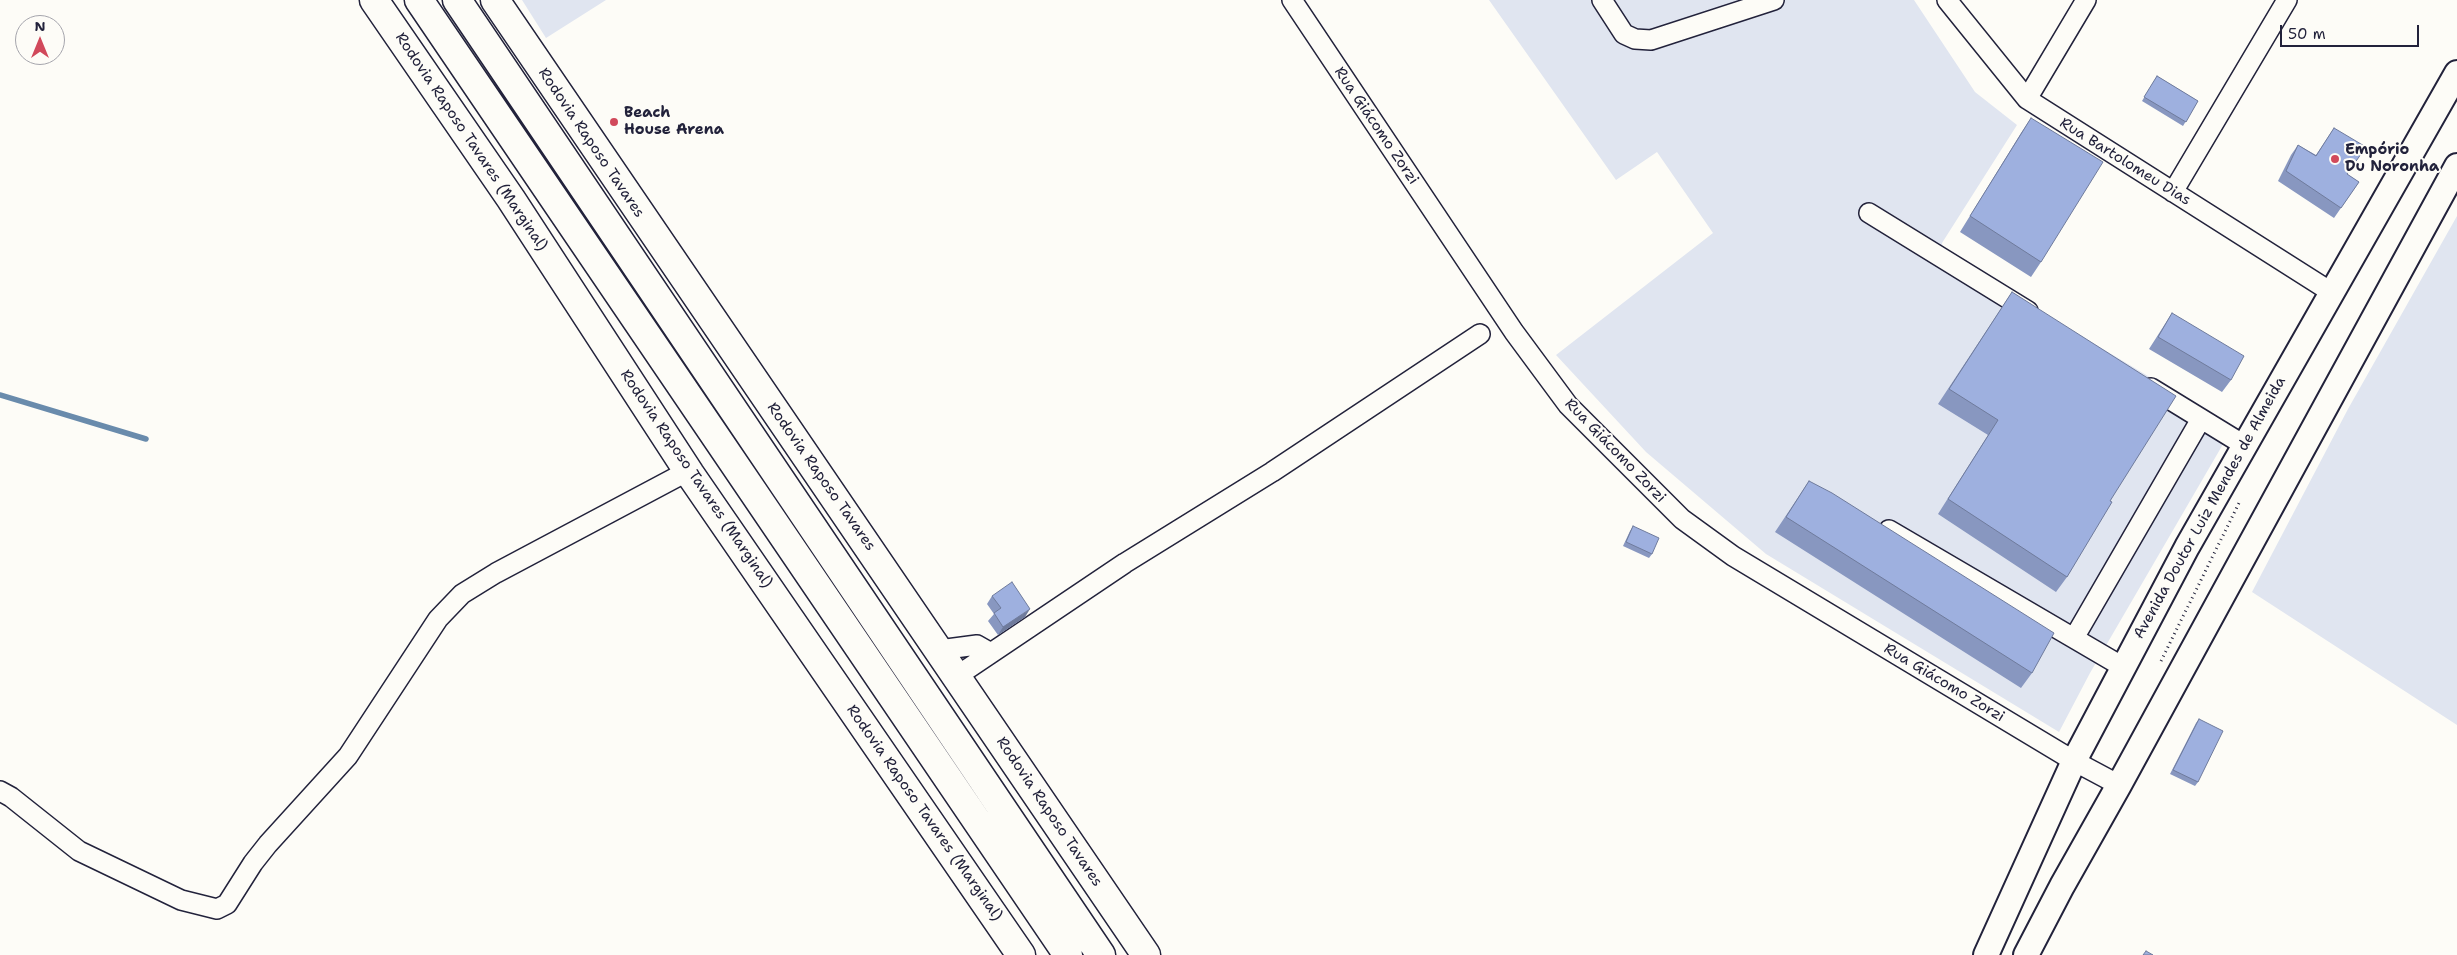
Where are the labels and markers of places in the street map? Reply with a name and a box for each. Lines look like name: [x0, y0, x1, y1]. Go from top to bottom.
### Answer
place label: Beach House Arena: [624, 104, 724, 139]
marker: Beach House Arena: [608, 116, 620, 128]
place label: Empório Du Noronha: [2345, 141, 2439, 176]
marker: Empório Du Noronha: [2329, 153, 2341, 165]

